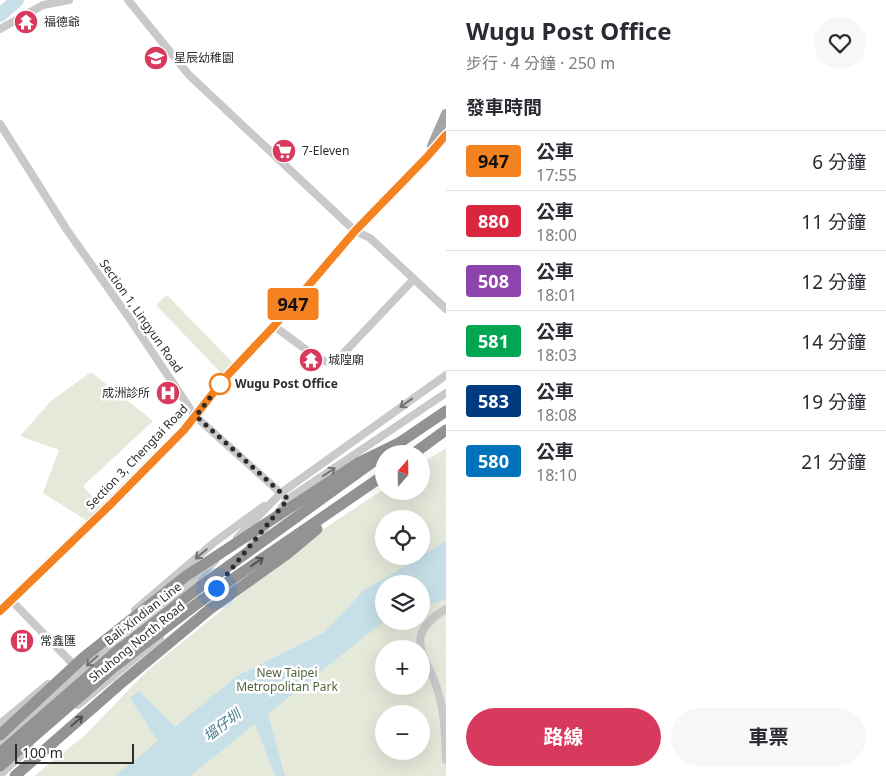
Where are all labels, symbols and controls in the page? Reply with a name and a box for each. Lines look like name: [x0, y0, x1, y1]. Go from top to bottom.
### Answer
temple icon: 福德爺: [13, 9, 39, 35]
place label: 福德爺: [44, 13, 80, 30]
text: Wugu Post Office: [466, 14, 672, 47]
button: heart: [814, 17, 866, 69]
school or university icon: 星辰幼稚園: [143, 45, 169, 71]
place label: 星辰幼稚園: [174, 49, 234, 66]
text: 步行 · 4 分鐘 · 250 m: [466, 52, 615, 74]
text: 發車時間: [466, 94, 542, 120]
supermarket icon: 7-Eleven: [271, 138, 297, 164]
text: 公車: [536, 138, 574, 164]
place label: 7-Eleven: [302, 142, 349, 159]
text: 947: [478, 149, 509, 173]
text: 6 分鐘: [812, 149, 866, 175]
text: 17:55: [536, 164, 577, 186]
text: 公車: [536, 198, 574, 224]
text: 880: [478, 209, 509, 233]
text: 11 分鐘: [801, 209, 866, 235]
text: 18:00: [536, 224, 577, 246]
street label: Section 1, Lingyun Road: [96, 256, 187, 376]
text: 公車: [536, 258, 574, 284]
text: 508: [478, 269, 509, 293]
text: 12 分鐘: [801, 269, 866, 295]
text: 18:01: [536, 284, 577, 306]
line badge: 947: [264, 288, 322, 320]
text: 947: [278, 292, 308, 316]
text: 公車: [536, 318, 574, 344]
text: 581: [478, 329, 509, 353]
text: 14 分鐘: [801, 329, 866, 355]
text: 18:03: [536, 344, 577, 366]
temple icon: 城隍廟: [298, 347, 324, 373]
place label: 城隍廟: [328, 351, 364, 368]
marker: Wugu Post Office: [209, 373, 231, 395]
place label: Wugu Post Office: [235, 375, 338, 392]
text: 公車: [536, 378, 574, 404]
hospital icon: 成洲診所: [155, 380, 181, 406]
place label: 成洲診所: [102, 384, 150, 401]
text: 583: [478, 389, 509, 413]
text: 19 分鐘: [801, 389, 866, 415]
one-way arrow: [399, 398, 413, 408]
street label: Section 3, Chengtai Road: [82, 400, 191, 513]
text: 18:08: [536, 404, 577, 426]
text: 公車: [536, 438, 574, 464]
north arrow: [375, 445, 430, 500]
map controls: [375, 445, 430, 760]
text: 580: [478, 449, 509, 473]
text: 21 分鐘: [801, 449, 866, 475]
text: 18:10: [536, 464, 577, 486]
one-way arrow: [321, 467, 335, 477]
button: locate: [375, 510, 430, 565]
one-way arrow: [194, 548, 207, 560]
one-way arrow: [250, 557, 264, 567]
button: layers: [375, 575, 430, 630]
your location: [204, 576, 229, 601]
street label: Bali-Xindian Line: [101, 578, 185, 649]
street label: Shuhong North Road: [85, 598, 188, 686]
building icon: 常鑫匯: [9, 628, 35, 654]
place label: 常鑫匯: [40, 632, 76, 649]
button: +: [375, 640, 430, 695]
one-way arrow: [86, 656, 99, 667]
park label: New Taipei Metropolitan Park: [236, 664, 338, 695]
water label: 塭仔圳: [199, 703, 246, 745]
button: −: [375, 705, 430, 760]
button: 路線: [466, 708, 661, 766]
button: 車票: [671, 708, 866, 766]
one-way arrow: [71, 715, 84, 726]
scale bar: [15, 741, 134, 764]
text: 100 m: [22, 743, 63, 762]

